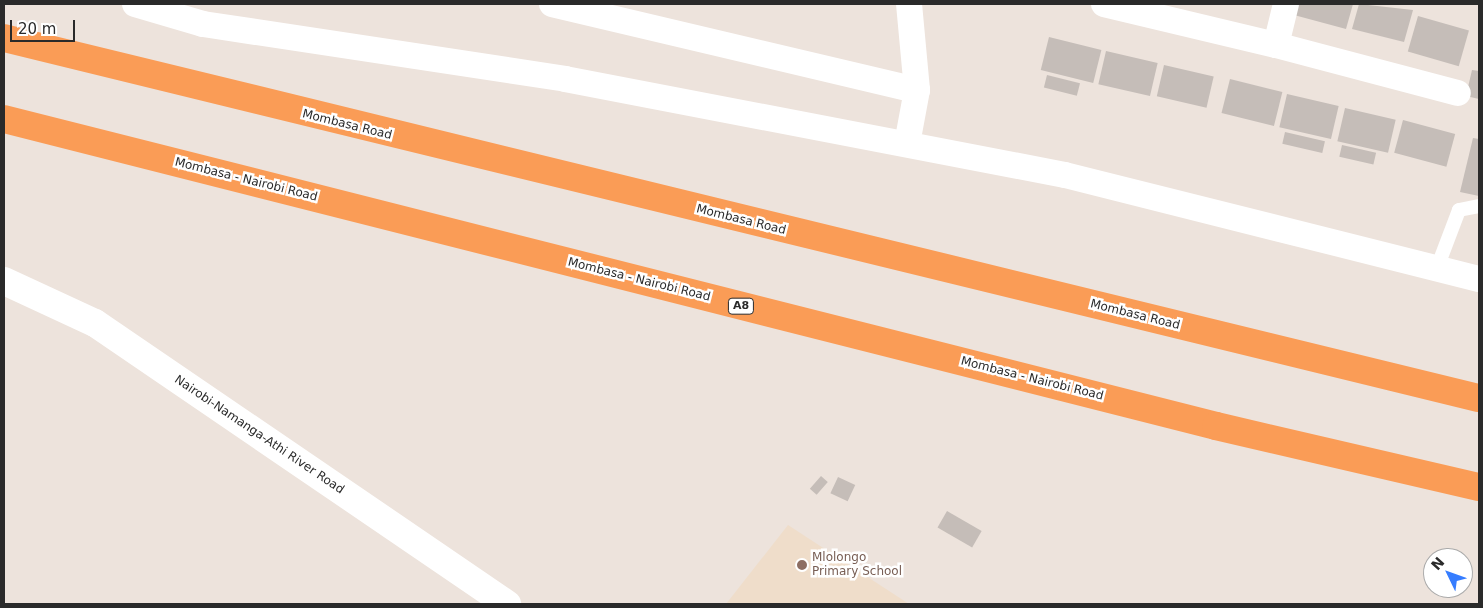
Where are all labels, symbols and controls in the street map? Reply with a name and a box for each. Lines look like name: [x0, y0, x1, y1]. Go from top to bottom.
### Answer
scale bar: [12, 10, 78, 42]
text: 20 m: [18, 20, 56, 38]
street label: Mombasa Road: [301, 107, 393, 143]
street label: Mombasa - Nairobi Road: [173, 155, 319, 205]
street label: Mombasa Road: [695, 202, 787, 238]
street label: Mombasa - Nairobi Road: [566, 255, 712, 305]
street label: Mombasa Road: [1089, 297, 1181, 333]
road number: A8: [727, 298, 755, 314]
street label: Mombasa - Nairobi Road: [959, 354, 1105, 404]
street label: Nairobi-Namanga-Athi River Road: [171, 373, 347, 497]
north arrow: [1423, 548, 1473, 598]
place label: Mlolongo Primary School: [812, 551, 902, 579]
text: N: [1428, 554, 1447, 573]
marker: Mlolongo Primary School: [796, 559, 808, 571]

